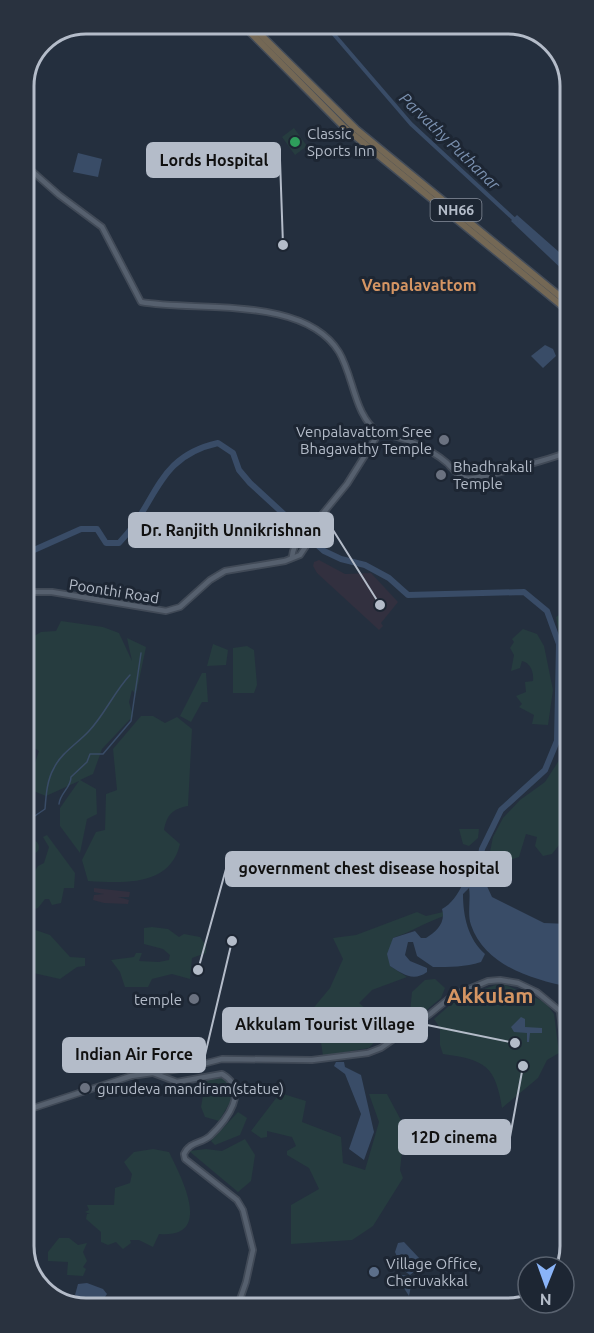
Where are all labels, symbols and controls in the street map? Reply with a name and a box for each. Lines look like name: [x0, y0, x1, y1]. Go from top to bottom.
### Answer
water label: Parvathy Puthanar: [396, 89, 504, 194]
place label: Classic Sports Inn: [307, 125, 375, 159]
marker: Classic Sports Inn: [288, 135, 302, 149]
callout: Lords Hospital: [147, 143, 280, 177]
text: Lords Hospital: [160, 151, 269, 169]
road number: NH66: [430, 199, 482, 221]
district label: Venpalavattom: [362, 276, 476, 294]
place label: Venpalavattom Sree Bhagavathy Temple: [296, 423, 432, 457]
marker: Venpalavattom Sree Bhagavathy Temple: [437, 433, 451, 447]
place label: Bhadhrakali Temple: [453, 458, 532, 492]
marker: Bhadhrakali Temple: [434, 468, 448, 482]
callout: Dr. Ranjith Unnikrishnan: [129, 513, 333, 547]
text: Dr. Ranjith Unnikrishnan: [141, 521, 321, 539]
street label: Poonthi Road: [68, 575, 160, 607]
callout: government chest disease hospital: [226, 852, 511, 886]
text: government chest disease hospital: [239, 859, 500, 877]
district label: Akkulam: [447, 983, 533, 1007]
place label: temple: [134, 991, 182, 1008]
marker: temple: [187, 992, 201, 1006]
callout: Akkulam Tourist Village: [223, 1008, 427, 1042]
text: Akkulam Tourist Village: [235, 1015, 415, 1033]
callout: Indian Air Force: [63, 1038, 205, 1072]
text: Indian Air Force: [75, 1045, 193, 1063]
place label: gurudeva mandiram(statue): [97, 1080, 284, 1097]
marker: gurudeva mandiram(statue): [78, 1081, 92, 1095]
callout: 12D cinema: [399, 1120, 510, 1154]
text: 12D cinema: [411, 1128, 497, 1146]
place label: Village Office, Cheruvakkal: [386, 1255, 481, 1289]
north arrow: [516, 1255, 576, 1315]
marker: Village Office, Cheruvakkal: [367, 1265, 381, 1279]
text: N: [540, 1291, 552, 1309]

